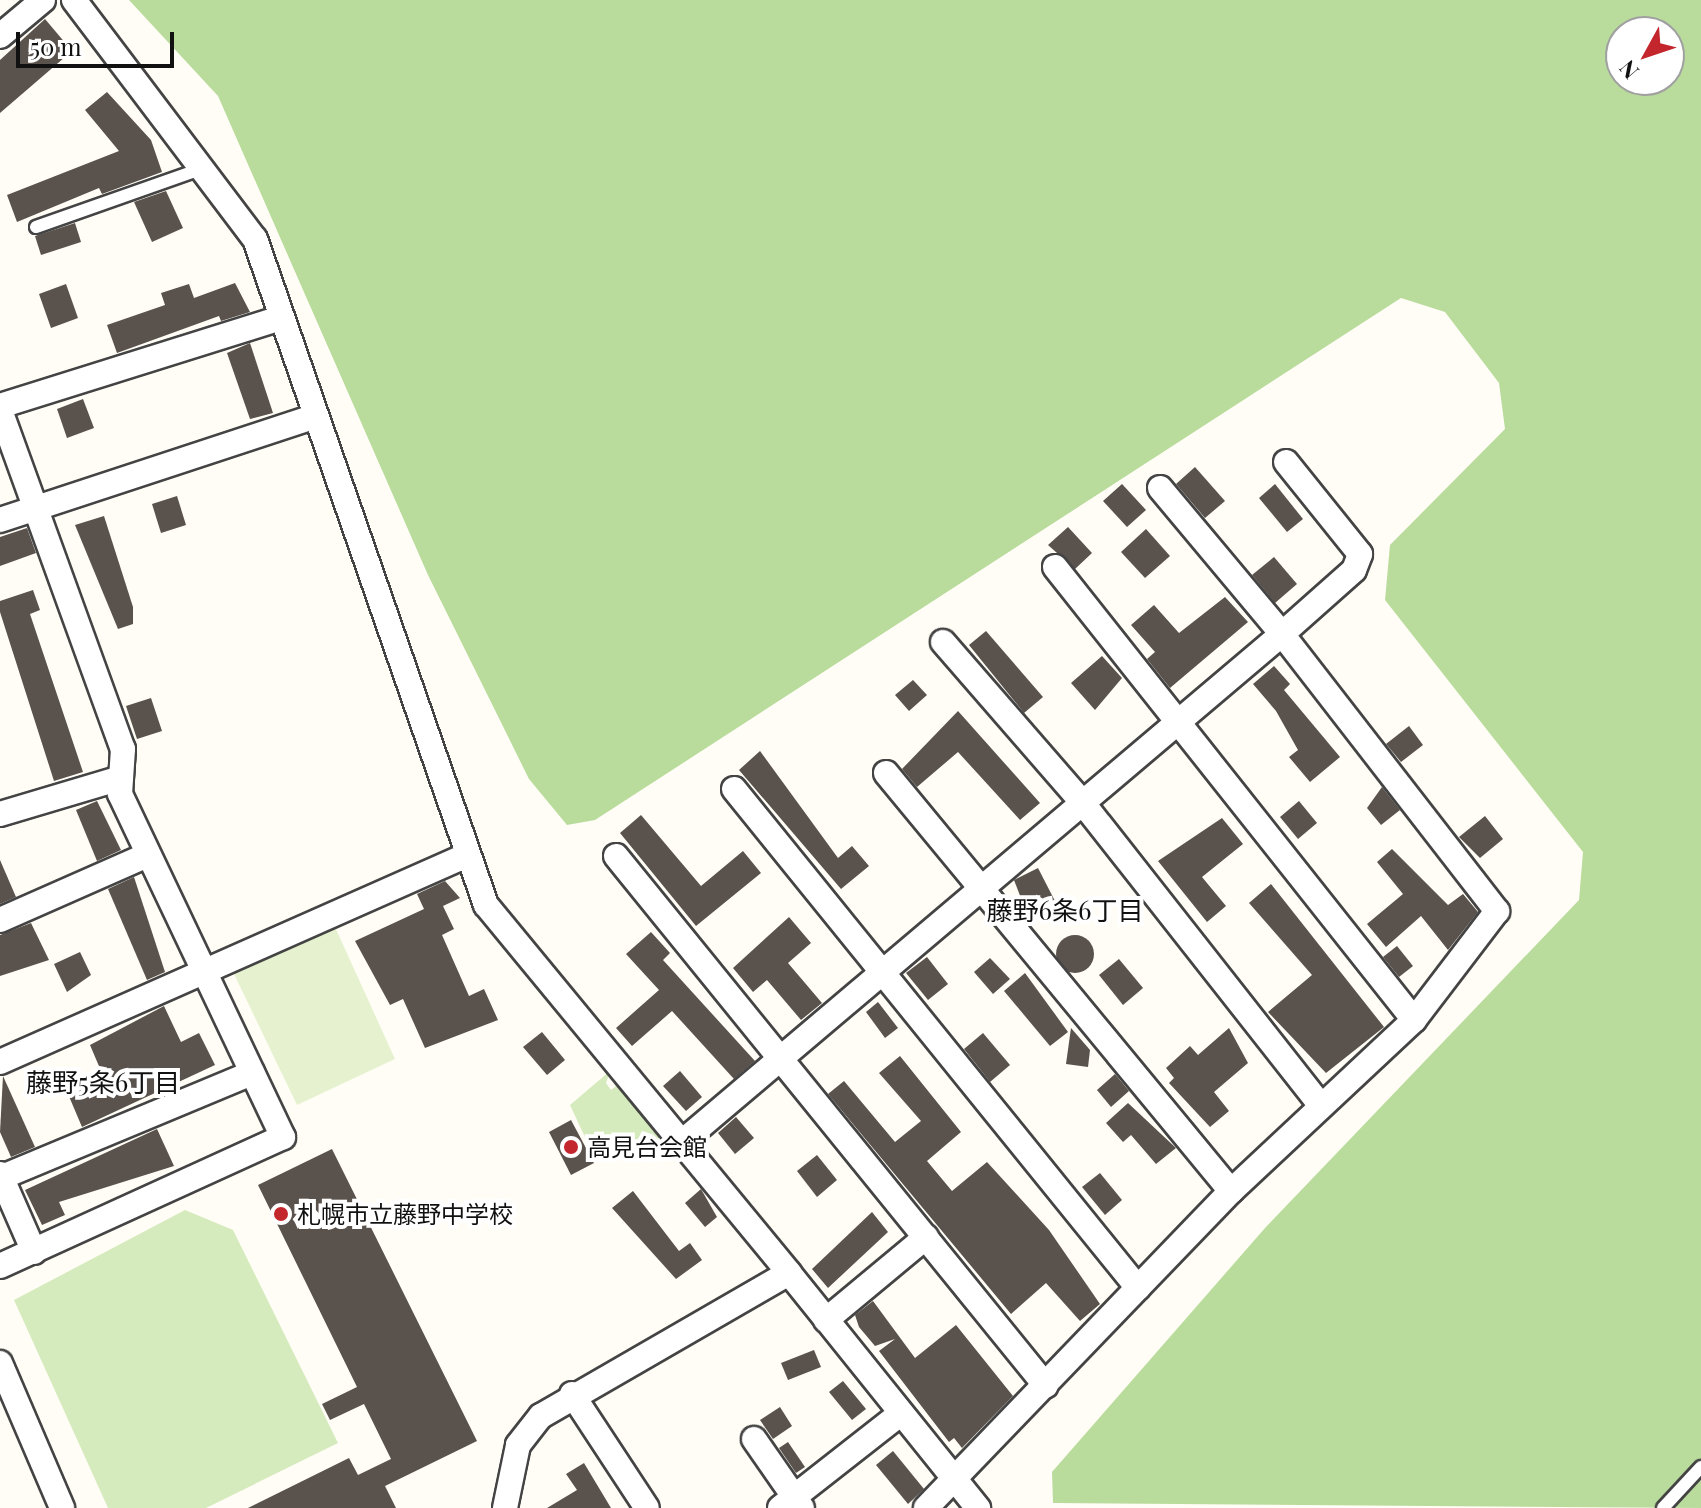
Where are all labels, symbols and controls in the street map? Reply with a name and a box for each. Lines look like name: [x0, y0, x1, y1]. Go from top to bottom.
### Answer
scale bar: [20, 16, 178, 66]
north arrow: [1605, 16, 1685, 96]
text: 50 m: [30, 30, 82, 62]
text: N: [1612, 54, 1645, 86]
district label: 藤野6条6丁目: [987, 894, 1143, 926]
district label: 藤野5条6丁目: [26, 1066, 180, 1098]
place label: 高見台会館: [587, 1133, 707, 1161]
marker: 高見台会館: [562, 1138, 580, 1156]
place label: 札幌市立藤野中学校: [297, 1200, 513, 1228]
marker: 札幌市立藤野中学校: [272, 1205, 290, 1223]

